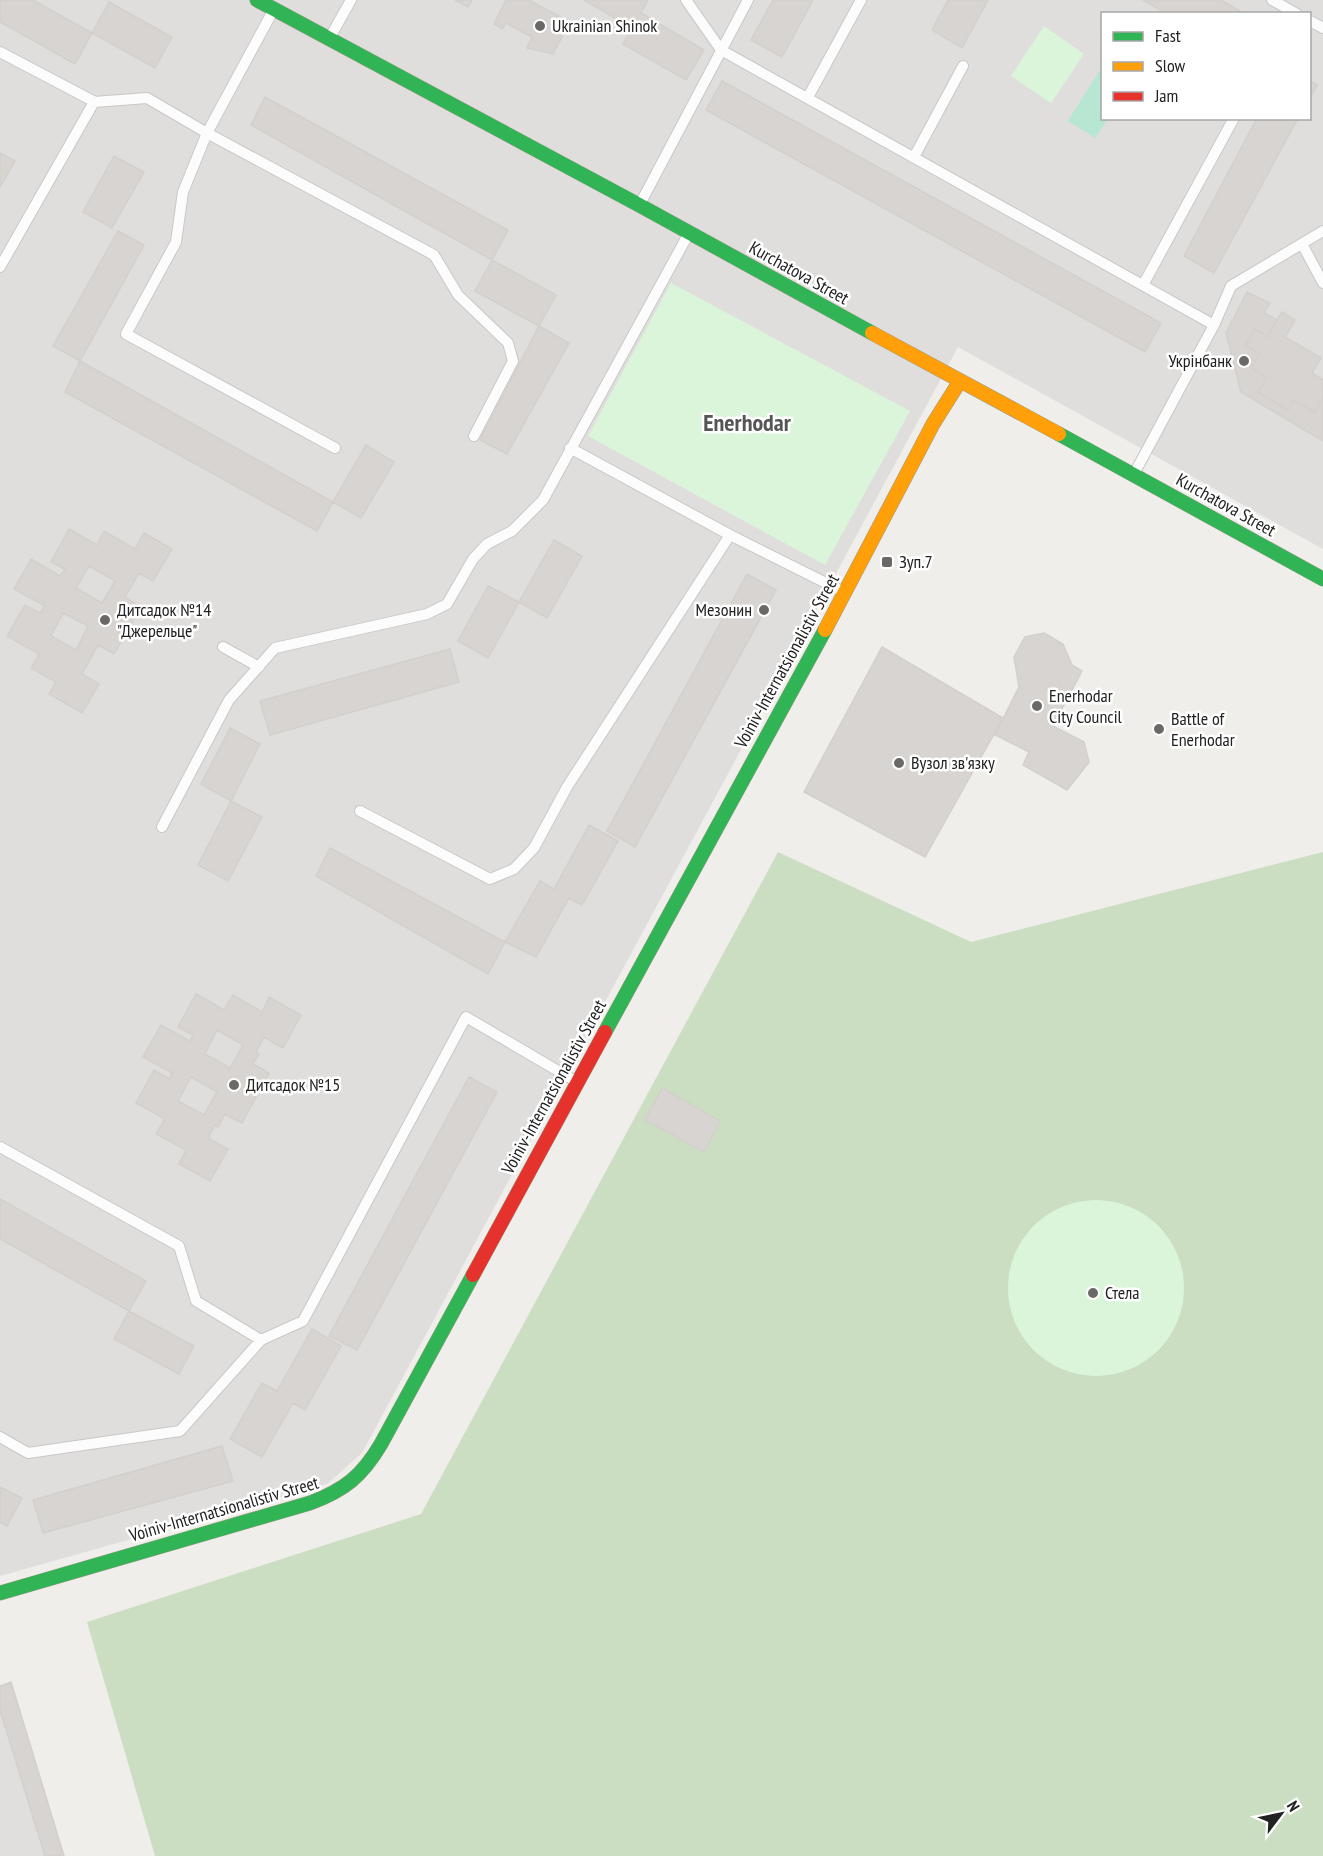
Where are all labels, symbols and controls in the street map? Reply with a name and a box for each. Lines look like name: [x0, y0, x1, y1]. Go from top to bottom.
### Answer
legend: [1101, 12, 1311, 120]
place label: Ukrainian Shinok: [552, 14, 657, 37]
marker: Ukrainian Shinok: [533, 19, 547, 33]
text: Fast: [1155, 24, 1181, 47]
text: Slow: [1155, 54, 1186, 77]
text: Jam: [1154, 84, 1178, 107]
street label: Kurchatova Street: [745, 236, 853, 309]
place label: Укрінбанк: [1168, 349, 1232, 372]
marker: Укрінбанк: [1237, 354, 1251, 368]
district label: Enerhodar: [703, 407, 792, 438]
street label: Kurchatova Street: [1172, 468, 1280, 541]
place label: Зуп.7: [899, 550, 933, 573]
marker: Зуп.7: [880, 555, 894, 569]
street label: Voiniv-Internatsionalistiv Street: [729, 569, 844, 753]
place label: Дитсадок №14 "Джерельце": [117, 598, 211, 642]
place label: Мезонин: [695, 598, 752, 621]
marker: Мезонин: [757, 603, 771, 617]
marker: Дитсадок №14 "Джерельце": [98, 613, 112, 627]
place label: Enerhodar City Council: [1049, 684, 1123, 728]
marker: Enerhodar City Council: [1030, 699, 1044, 713]
place label: Battle of Enerhodar: [1171, 707, 1235, 751]
marker: Battle of Enerhodar: [1152, 722, 1166, 736]
place label: Вузол зв'язку: [911, 751, 995, 774]
marker: Вузол зв'язку: [892, 756, 906, 770]
street label: Voiniv-Internatsionalistiv Street: [496, 995, 611, 1179]
place label: Дитсадок №15: [246, 1073, 340, 1096]
marker: Дитсадок №15: [227, 1078, 241, 1092]
place label: Стела: [1105, 1281, 1140, 1304]
marker: Стела: [1086, 1286, 1100, 1300]
street label: Voiniv-Internatsionalistiv Street: [126, 1470, 321, 1547]
north arrow: [1251, 1784, 1311, 1844]
text: N: [1283, 1797, 1304, 1815]

